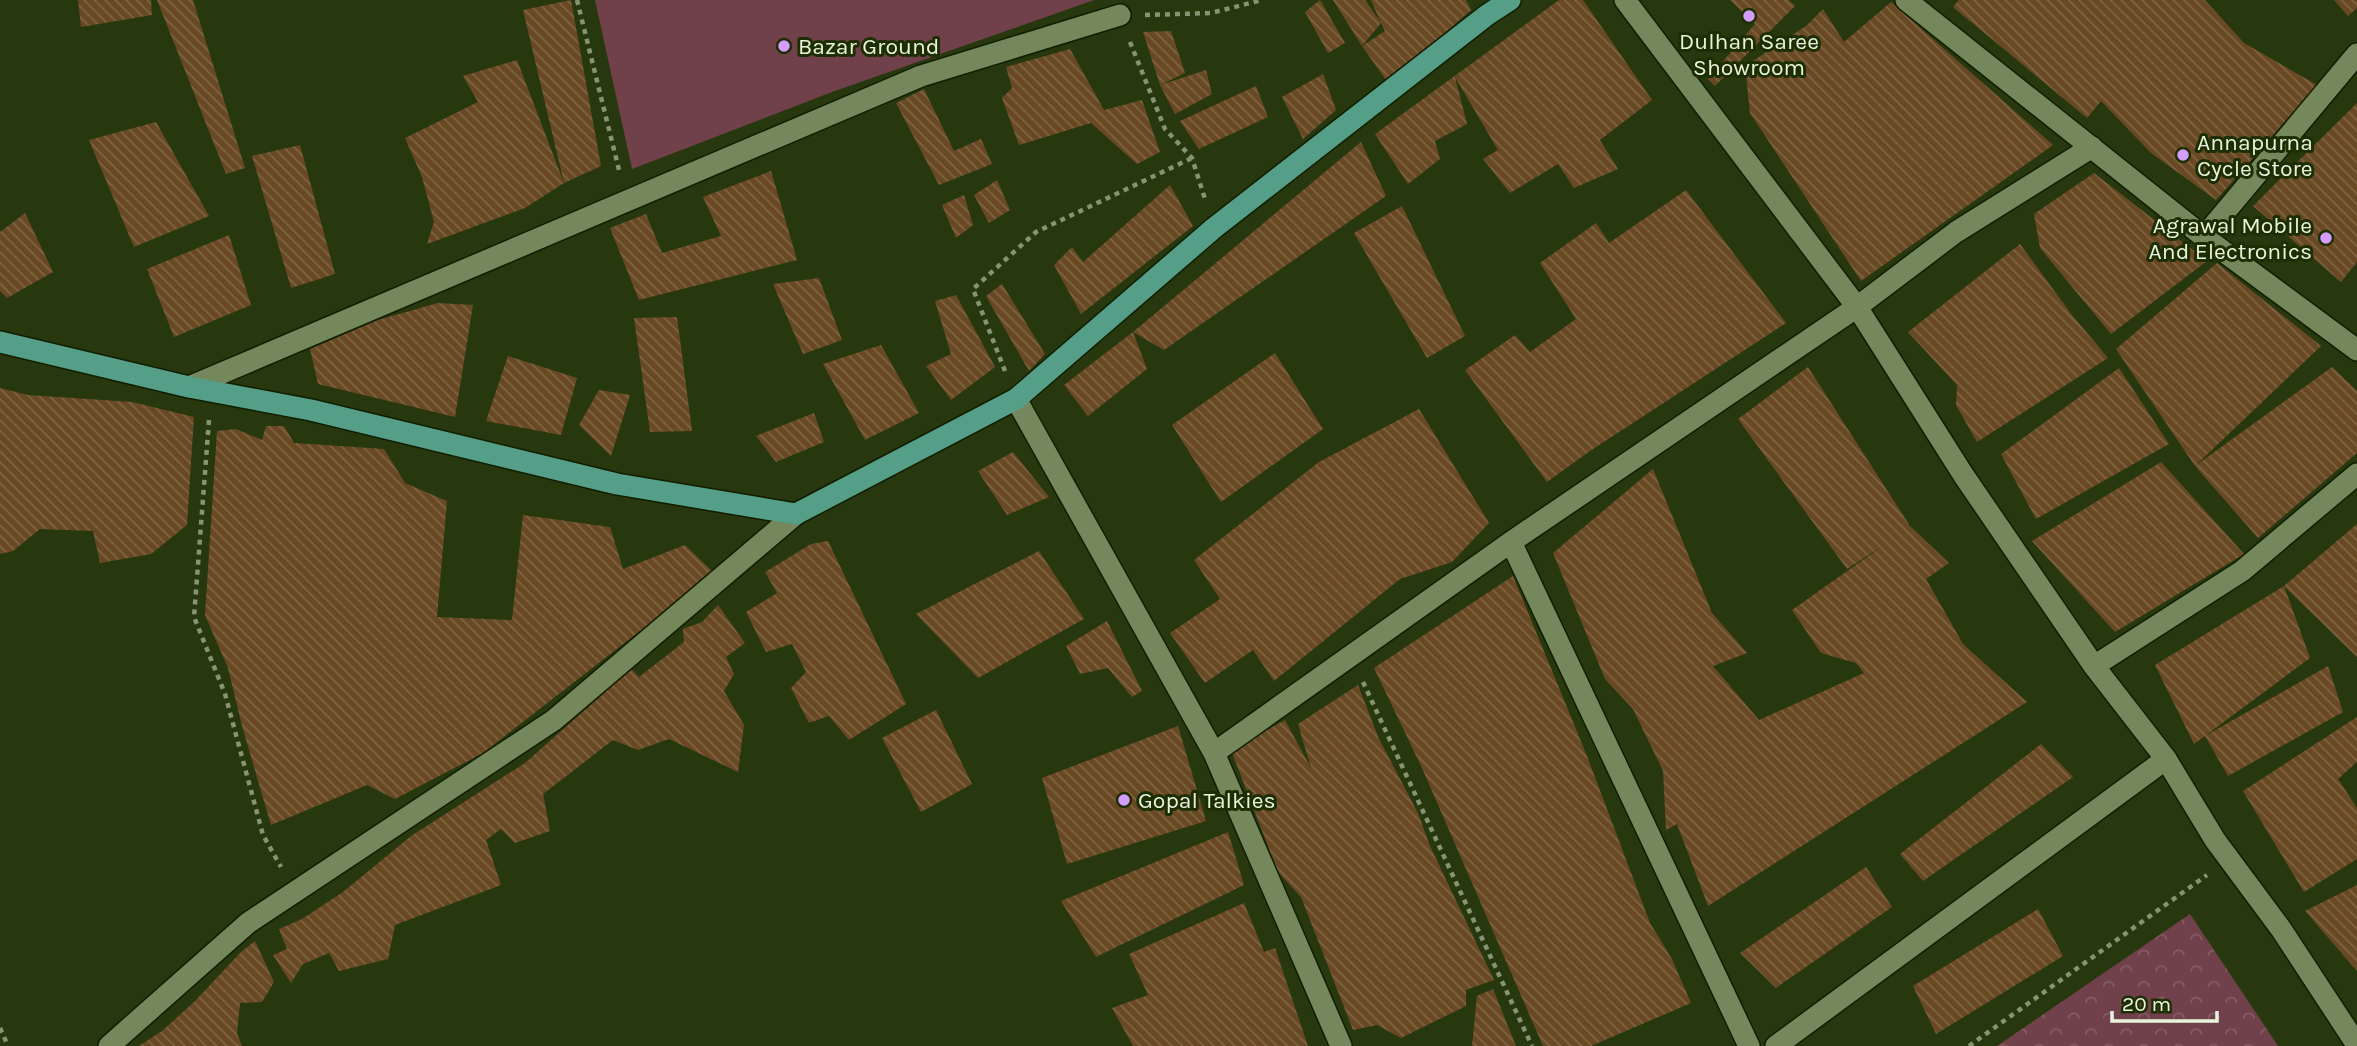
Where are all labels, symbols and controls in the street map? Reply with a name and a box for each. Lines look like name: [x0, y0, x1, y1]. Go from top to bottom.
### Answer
marker: Dulhan Saree Showroom: [1741, 8, 1757, 24]
place label: Dulhan Saree Showroom: [1679, 28, 1819, 81]
place label: Bazar Ground: [798, 33, 939, 60]
marker: Bazar Ground: [776, 38, 792, 54]
place label: Annapurna Cycle Store: [2197, 129, 2313, 182]
marker: Annapurna Cycle Store: [2175, 147, 2191, 163]
place label: Agrawal Mobile And Electronics: [2149, 212, 2312, 265]
marker: Agrawal Mobile And Electronics: [2318, 230, 2334, 246]
place label: Gopal Talkies: [1138, 787, 1276, 814]
marker: Gopal Talkies: [1116, 792, 1132, 808]
scale bar: [2112, 979, 2217, 1023]
text: 20 m: [2122, 992, 2171, 1016]

